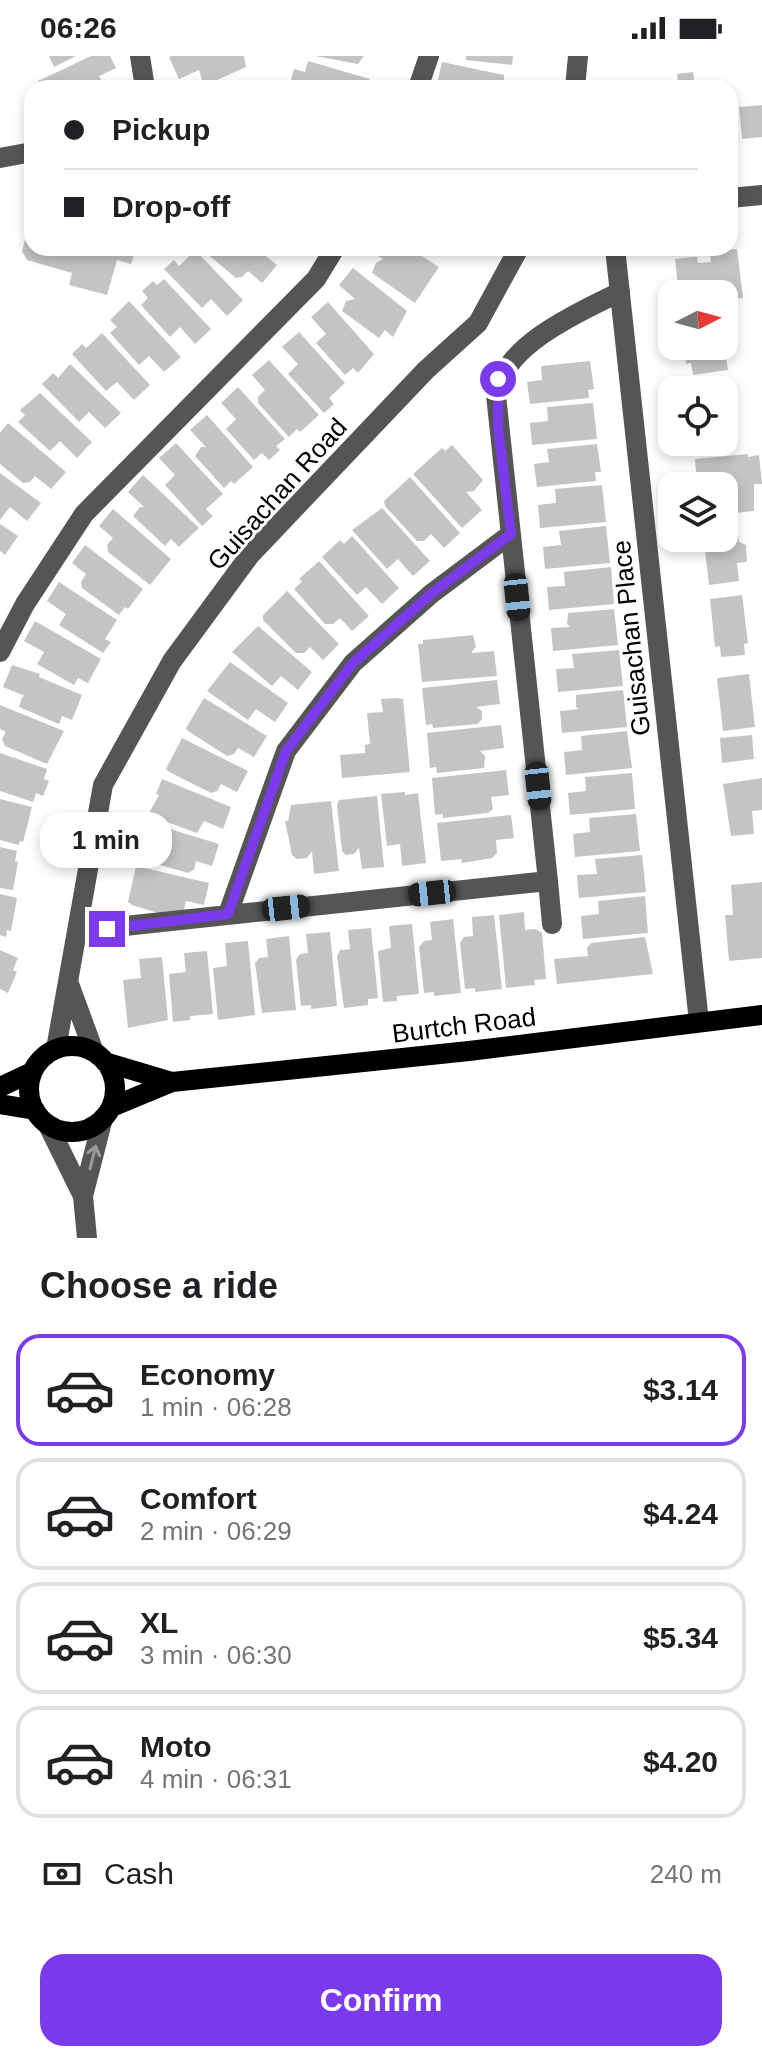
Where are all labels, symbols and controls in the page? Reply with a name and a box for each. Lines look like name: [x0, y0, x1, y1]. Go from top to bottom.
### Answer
text: 06:26: [40, 11, 117, 44]
text: Pickup: [112, 113, 210, 146]
text: Drop-off: [112, 190, 230, 223]
north arrow: [658, 280, 738, 360]
map controls: [658, 280, 738, 552]
route start: [480, 361, 516, 397]
button: locate: [658, 376, 738, 456]
street label: Guisachan Road: [201, 412, 353, 576]
button: layers: [658, 472, 738, 552]
street label: Guisachan Place: [606, 539, 656, 737]
car: [503, 572, 531, 622]
car: [524, 761, 552, 811]
callout: 1 min: [41, 813, 173, 869]
text: 1 min: [72, 825, 140, 855]
car: [407, 879, 457, 907]
car: [261, 894, 311, 922]
route end: [89, 911, 125, 947]
street label: Burtch Road: [390, 1001, 538, 1049]
one-way arrow: [87, 1145, 102, 1170]
text: Choose a ride: [40, 1265, 278, 1306]
icon: car: [44, 1354, 116, 1426]
text: Economy: [140, 1358, 275, 1391]
text: $3.14: [643, 1373, 718, 1406]
text: 1 min · 06:28: [140, 1392, 292, 1422]
icon: car: [44, 1478, 116, 1550]
text: Comfort: [140, 1482, 257, 1515]
text: $4.24: [643, 1497, 718, 1530]
text: 2 min · 06:29: [140, 1516, 292, 1546]
icon: car: [44, 1602, 116, 1674]
text: XL: [140, 1606, 178, 1639]
text: $5.34: [643, 1621, 718, 1654]
text: 3 min · 06:30: [140, 1640, 292, 1670]
icon: car: [44, 1726, 116, 1798]
text: Moto: [140, 1730, 212, 1763]
text: $4.20: [643, 1745, 718, 1778]
text: 4 min · 06:31: [140, 1764, 292, 1794]
icon: cash: [40, 1852, 84, 1896]
text: Cash: [104, 1857, 174, 1890]
text: 240 m: [650, 1859, 722, 1889]
button: Confirm: [40, 1954, 722, 2046]

